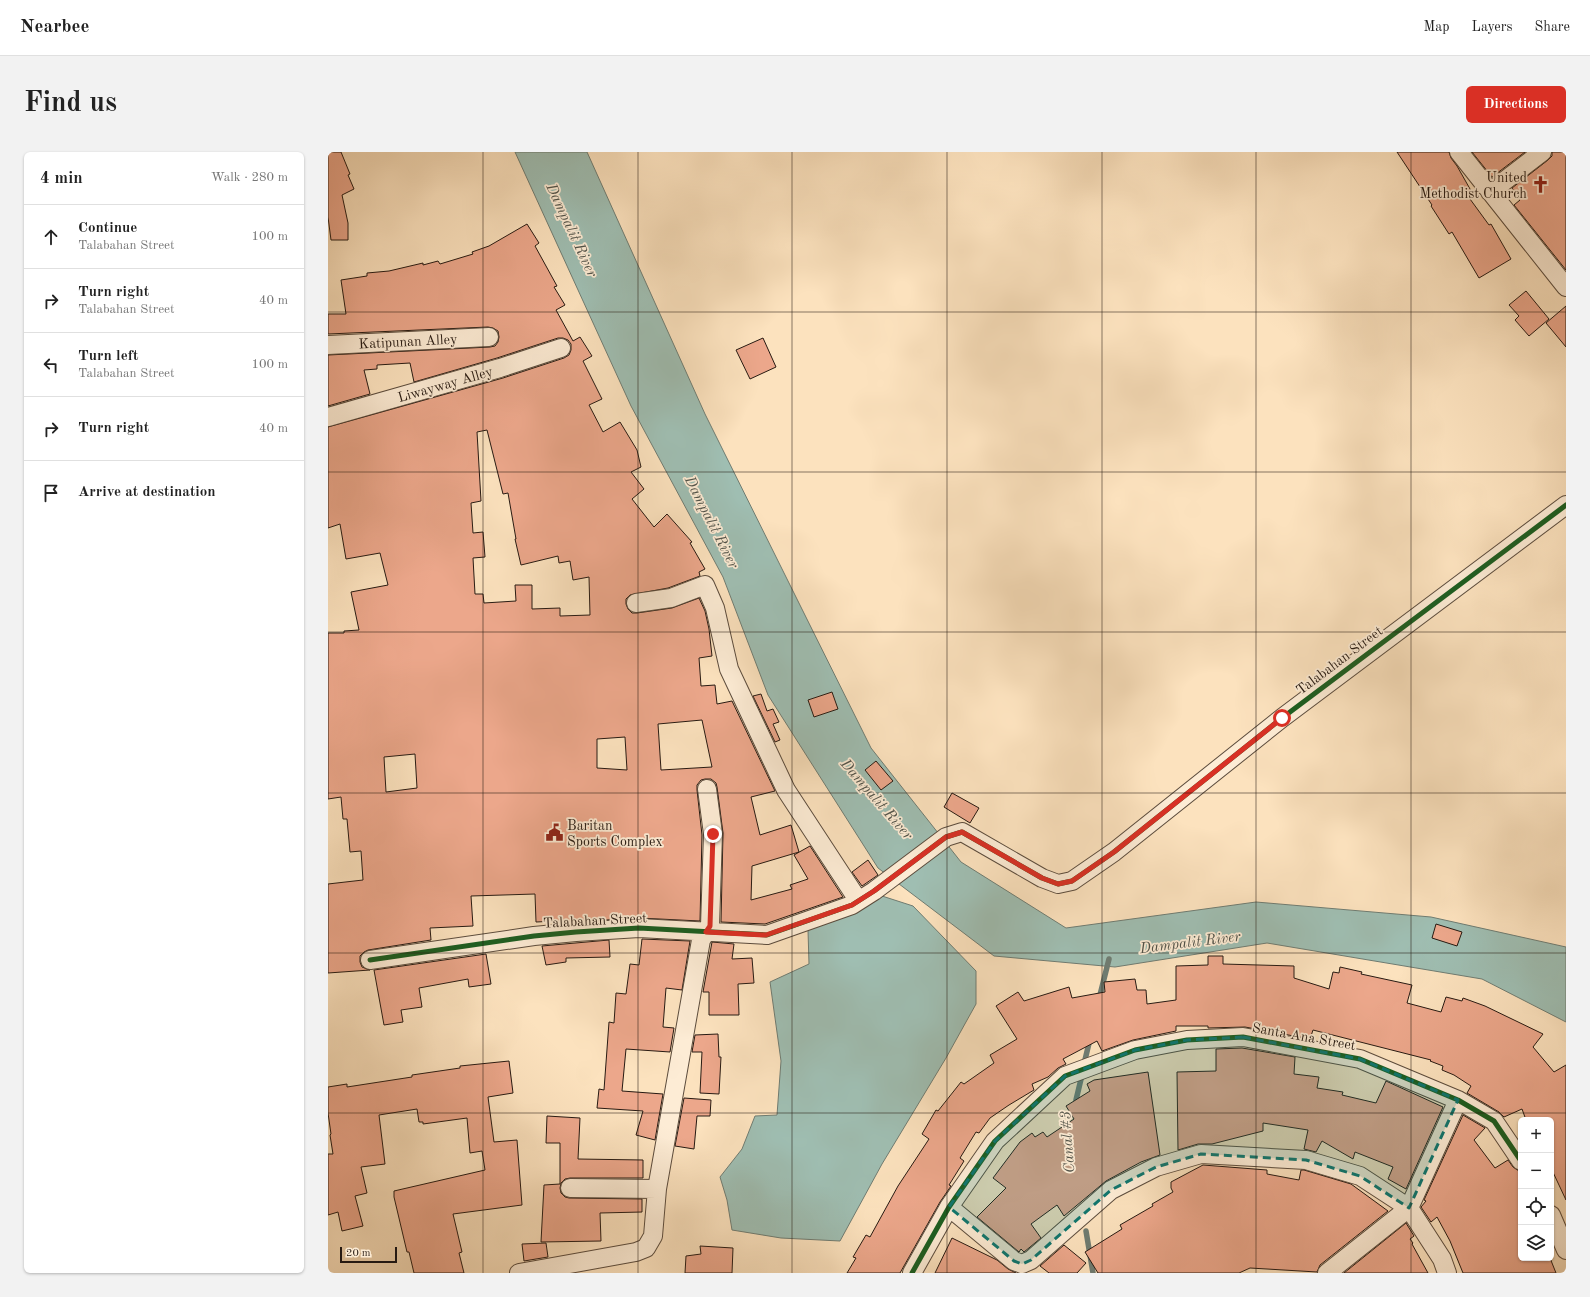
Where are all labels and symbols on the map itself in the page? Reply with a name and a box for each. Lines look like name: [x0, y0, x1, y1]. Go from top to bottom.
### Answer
place label: United Methodist Church: [1419, 171, 1527, 201]
church icon: United Methodist Church: [1530, 175, 1550, 195]
water label: Dampalit River: [542, 181, 599, 280]
street label: Katipunan Alley: [358, 332, 458, 352]
street label: Liwayway Alley: [396, 365, 495, 405]
water label: Dampalit River: [681, 473, 741, 572]
street label: Talabahan Street: [1294, 624, 1385, 698]
route start: [1273, 709, 1291, 727]
water label: Dampalit River: [836, 756, 915, 844]
place label: Baritan Sports Complex: [567, 819, 663, 849]
public building icon: Baritan Sports Complex: [544, 823, 564, 843]
route end: [704, 825, 722, 843]
street label: Talabahan Street: [543, 911, 647, 931]
water label: Dampalit River: [1138, 930, 1242, 957]
street label: Santa Ana Street: [1251, 1021, 1357, 1053]
water label: Canal #3: [1059, 1110, 1078, 1173]
scale bar: [340, 1245, 397, 1264]

